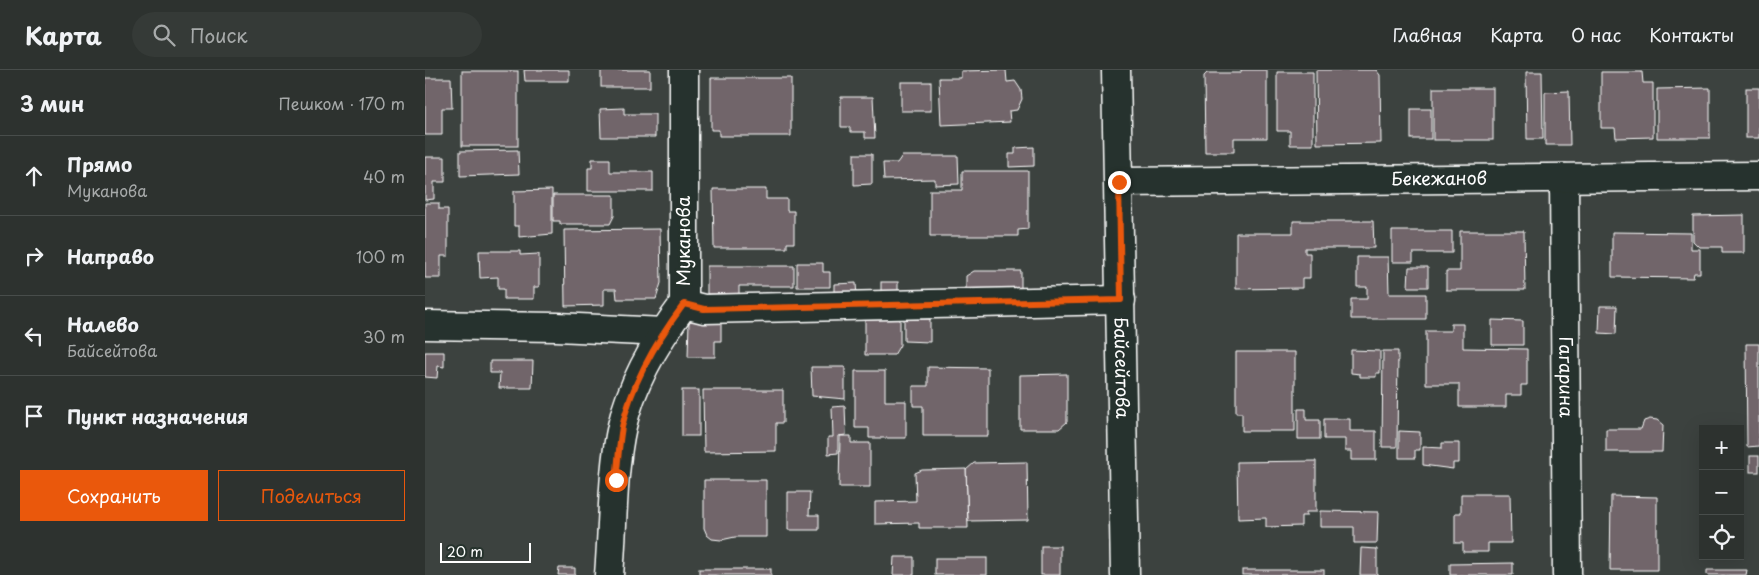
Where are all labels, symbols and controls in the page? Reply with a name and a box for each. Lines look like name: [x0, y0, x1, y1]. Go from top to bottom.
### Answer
search box: [132, 12, 482, 57]
text: Карта: [25, 17, 102, 53]
icon: search: [150, 21, 178, 49]
text: Поиск: [190, 21, 248, 49]
text: Главная: [1393, 21, 1462, 48]
text: Карта: [1490, 21, 1543, 48]
text: О нас: [1571, 21, 1621, 48]
text: Контакты: [1649, 21, 1734, 48]
text: 3 мин: [20, 87, 84, 119]
text: Пешком · 170 m: [278, 91, 405, 115]
text: Прямо: [67, 150, 132, 178]
icon: ahead: [20, 162, 48, 190]
text: 40 m: [363, 164, 405, 188]
street label: Бекежанов: [1391, 164, 1487, 191]
route end: [1108, 171, 1131, 194]
text: Муканова: [67, 178, 147, 202]
street label: Муканова: [669, 195, 696, 286]
icon: right: [20, 242, 48, 270]
text: Направо: [67, 242, 154, 270]
text: 100 m: [356, 244, 405, 268]
text: Налево: [67, 310, 139, 338]
street label: Байсейтова: [1108, 317, 1137, 420]
icon: left: [20, 322, 48, 350]
text: 30 m: [363, 324, 405, 348]
street label: Гагарина: [1553, 336, 1581, 418]
text: Байсейтова: [67, 338, 157, 362]
icon: arrive: [20, 402, 48, 430]
text: Пункт назначения: [67, 402, 248, 430]
map controls: [1699, 425, 1744, 560]
button: +: [1699, 425, 1744, 470]
route start: [605, 469, 628, 492]
button: Сохранить: [20, 470, 208, 521]
button: Поделиться: [218, 470, 405, 521]
button: −: [1699, 470, 1744, 515]
button: locate: [1699, 515, 1744, 560]
scale bar: [440, 540, 531, 563]
text: 20 m: [447, 541, 483, 562]

